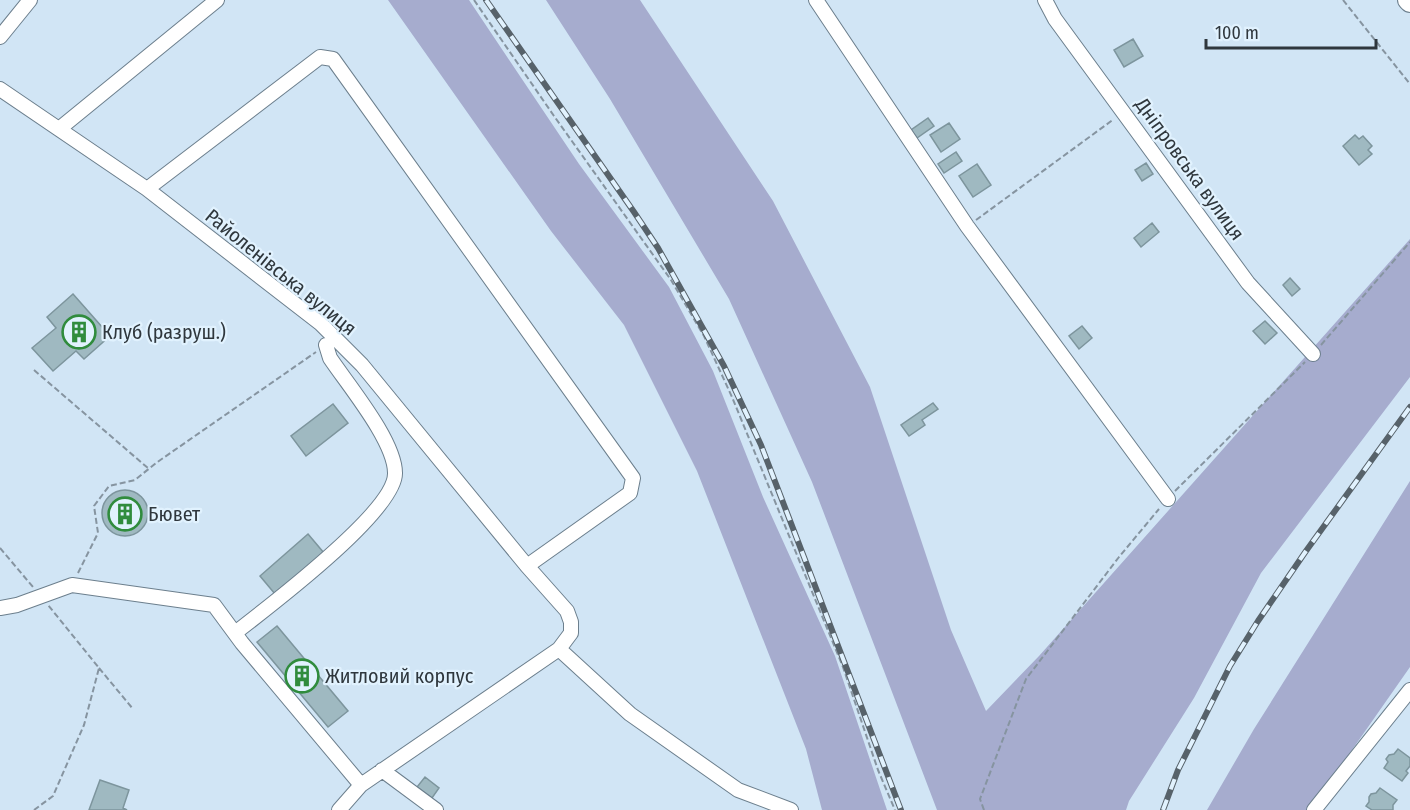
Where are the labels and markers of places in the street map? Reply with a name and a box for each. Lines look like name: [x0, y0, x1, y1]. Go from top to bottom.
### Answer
building icon: Клуб (разруш.): [61, 314, 97, 350]
place label: Клуб (разруш.): [102, 320, 226, 344]
building icon: Бювет: [107, 496, 143, 532]
place label: Бювет: [148, 502, 201, 526]
building icon: Житловий корпус: [284, 658, 320, 694]
place label: Житловий корпус: [325, 664, 474, 688]

